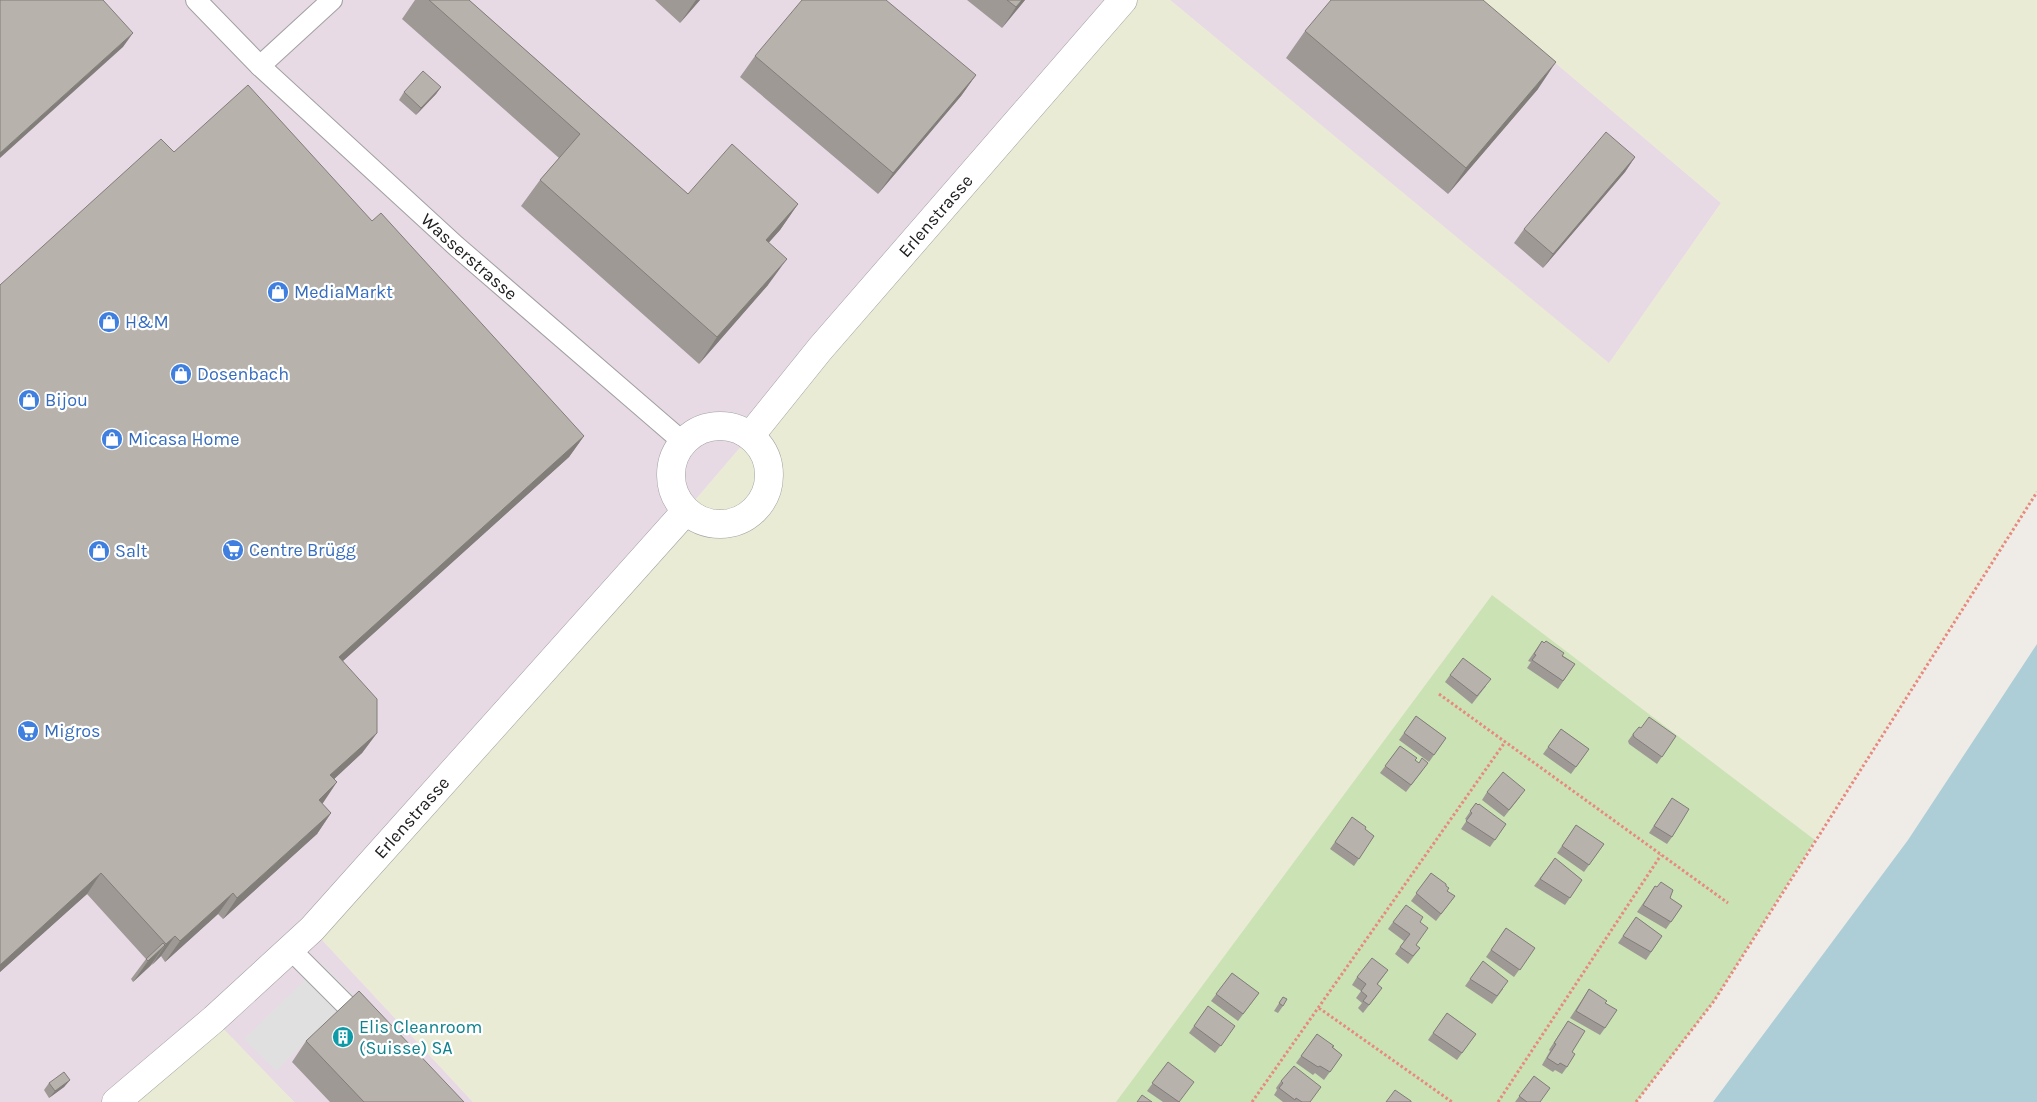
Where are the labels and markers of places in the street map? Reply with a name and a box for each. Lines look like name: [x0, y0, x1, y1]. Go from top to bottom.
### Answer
shop icon: MediaMarkt: [266, 280, 290, 304]
place label: MediaMarkt: [294, 281, 393, 303]
shop icon: H&M: [97, 310, 121, 334]
place label: H&M: [125, 311, 169, 333]
shop icon: Dosenbach: [169, 362, 193, 386]
place label: Dosenbach: [197, 363, 289, 385]
shop icon: Bijou: [17, 388, 41, 412]
place label: Bijou: [45, 389, 88, 411]
shop icon: Micasa Home: [100, 427, 124, 451]
place label: Micasa Home: [128, 428, 239, 450]
supermarket icon: Centre Brügg: [221, 538, 245, 562]
shop icon: Salt: [87, 539, 111, 563]
place label: Centre Brügg: [249, 539, 356, 561]
place label: Salt: [115, 540, 148, 562]
supermarket icon: Migros: [16, 719, 40, 743]
place label: Migros: [44, 720, 101, 742]
place label: Elis Cleanroom (Suisse) SA: [359, 1016, 482, 1059]
building icon: Elis Cleanroom (Suisse) SA: [331, 1025, 355, 1049]

